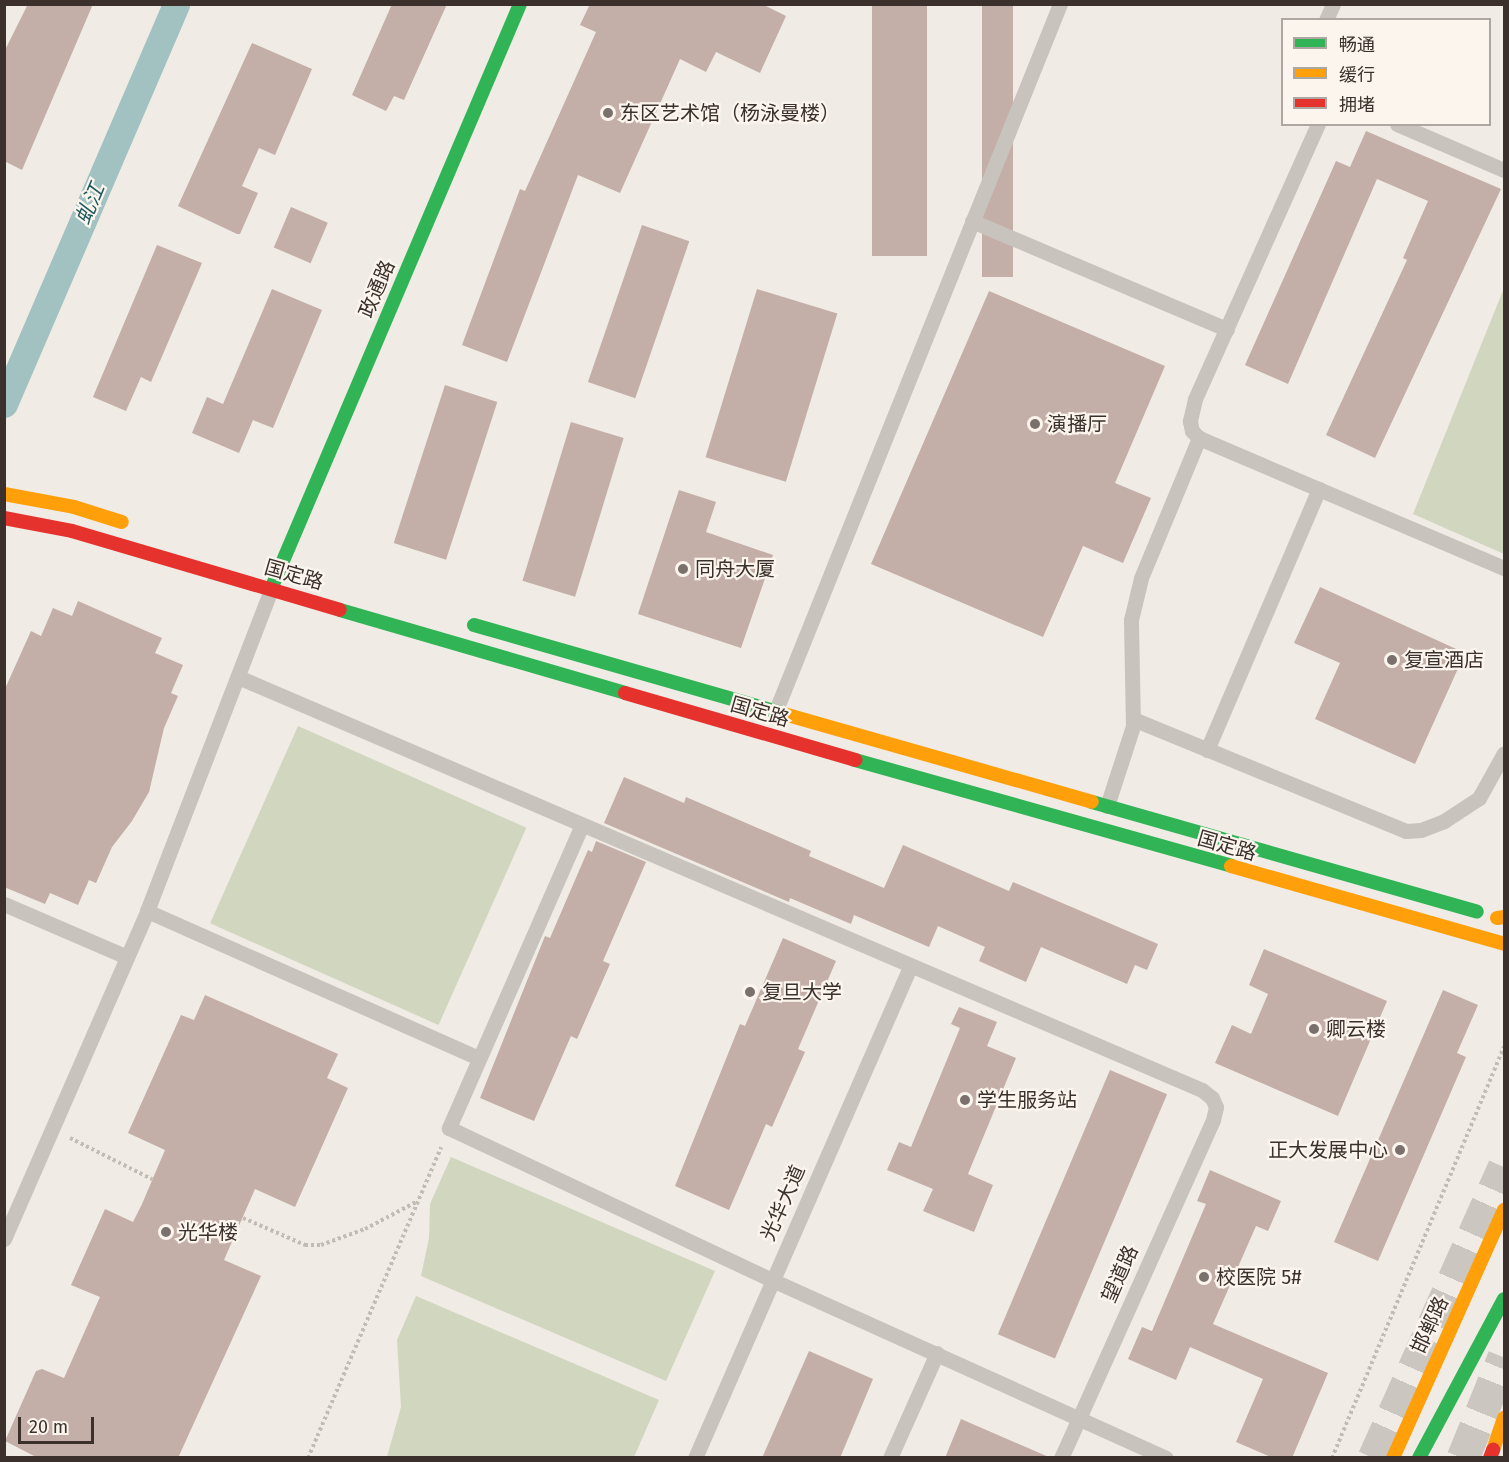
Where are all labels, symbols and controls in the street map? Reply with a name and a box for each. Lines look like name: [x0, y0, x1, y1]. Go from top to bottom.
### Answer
legend: [1281, 18, 1491, 126]
text: 畅通: [1339, 34, 1375, 56]
text: 缓行: [1339, 64, 1375, 86]
text: 拥堵: [1339, 94, 1375, 116]
place label: 东区艺术馆（杨泳曼楼）: [620, 101, 840, 125]
marker: 东区艺术馆（杨泳曼楼）: [601, 106, 615, 120]
water label: 虬江: [70, 180, 110, 228]
street label: 政通路: [354, 257, 400, 321]
place label: 演播厅: [1047, 412, 1107, 436]
marker: 演播厅: [1028, 417, 1042, 431]
street label: 国定路: [262, 555, 326, 595]
place label: 同舟大厦: [695, 557, 775, 581]
marker: 同舟大厦: [676, 562, 690, 576]
place label: 复宣酒店: [1404, 648, 1484, 672]
marker: 复宣酒店: [1385, 653, 1399, 667]
street label: 国定路: [728, 692, 792, 732]
street label: 国定路: [1195, 826, 1259, 866]
place label: 复旦大学: [762, 980, 842, 1004]
marker: 复旦大学: [743, 985, 757, 999]
place label: 卿云楼: [1326, 1017, 1386, 1041]
marker: 卿云楼: [1307, 1022, 1321, 1036]
place label: 学生服务站: [977, 1088, 1077, 1112]
marker: 学生服务站: [958, 1093, 972, 1107]
place label: 正大发展中心: [1268, 1138, 1388, 1162]
marker: 正大发展中心: [1393, 1143, 1407, 1157]
street label: 光华大道: [756, 1162, 810, 1244]
place label: 光华楼: [178, 1220, 238, 1244]
marker: 光华楼: [159, 1225, 173, 1239]
street label: 望道路: [1097, 1242, 1143, 1306]
place label: 校医院 5#: [1216, 1265, 1302, 1289]
marker: 校医院 5#: [1197, 1270, 1211, 1284]
street label: 邯郸路: [1406, 1293, 1454, 1357]
scale bar: [21, 1405, 98, 1443]
text: 20 m: [29, 1416, 68, 1438]

